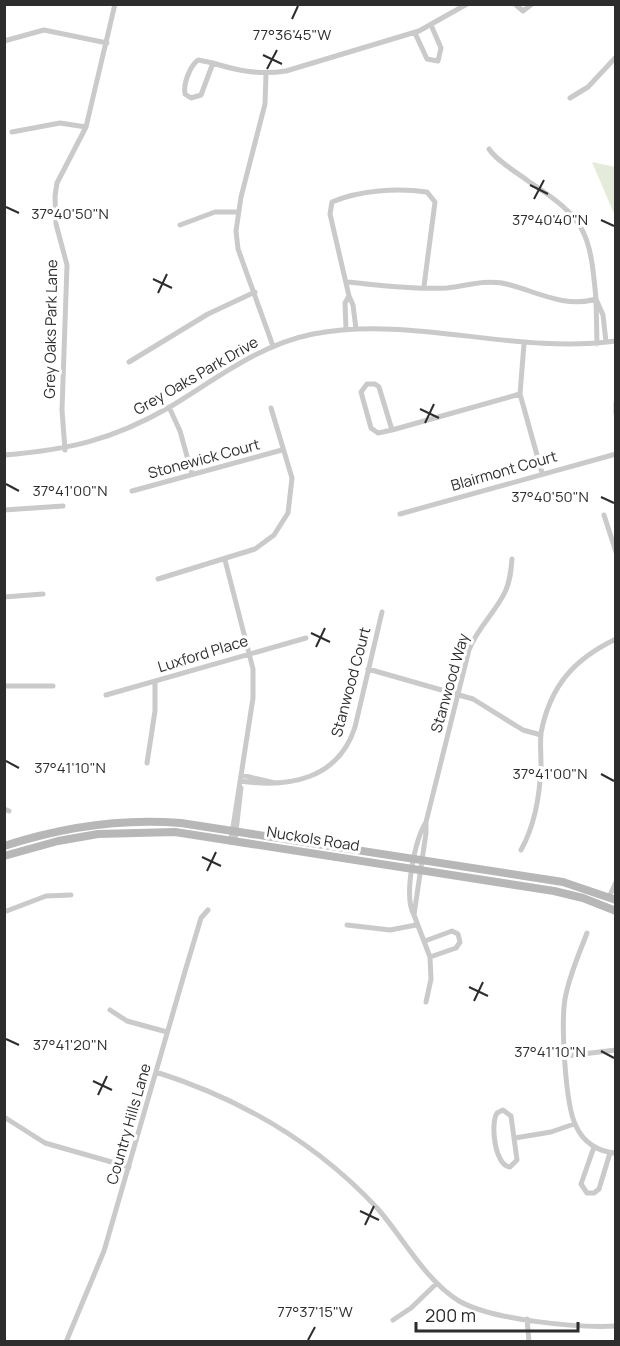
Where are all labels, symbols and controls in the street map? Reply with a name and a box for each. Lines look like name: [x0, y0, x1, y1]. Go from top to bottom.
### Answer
text: 77°36'45"W: [253, 24, 331, 45]
text: 37°40'50"N: [31, 203, 109, 224]
text: 37°40'40"N: [512, 209, 588, 230]
street label: Grey Oaks Park Lane: [39, 259, 62, 399]
street label: Grey Oaks Park Drive: [130, 331, 262, 420]
street label: Stonewick Court: [146, 434, 262, 484]
street label: Blairmont Court: [448, 445, 559, 496]
text: 37°41'00"N: [33, 480, 107, 501]
text: 37°40'50"N: [511, 486, 589, 507]
street label: Stanwood Court: [326, 624, 375, 739]
street label: Luxford Place: [155, 630, 251, 677]
street label: Stanwood Way: [425, 631, 474, 735]
text: 37°41'10"N: [34, 757, 106, 778]
text: 37°41'00"N: [513, 763, 587, 784]
street label: Nuckols Road: [265, 821, 361, 856]
text: 37°41'20"N: [33, 1034, 107, 1055]
text: 37°41'10"N: [514, 1041, 586, 1062]
street label: Country Hills Lane: [101, 1061, 156, 1187]
scale bar: [416, 1295, 578, 1333]
text: 77°37'15"W: [277, 1301, 353, 1322]
text: 200 m: [425, 1303, 476, 1327]

